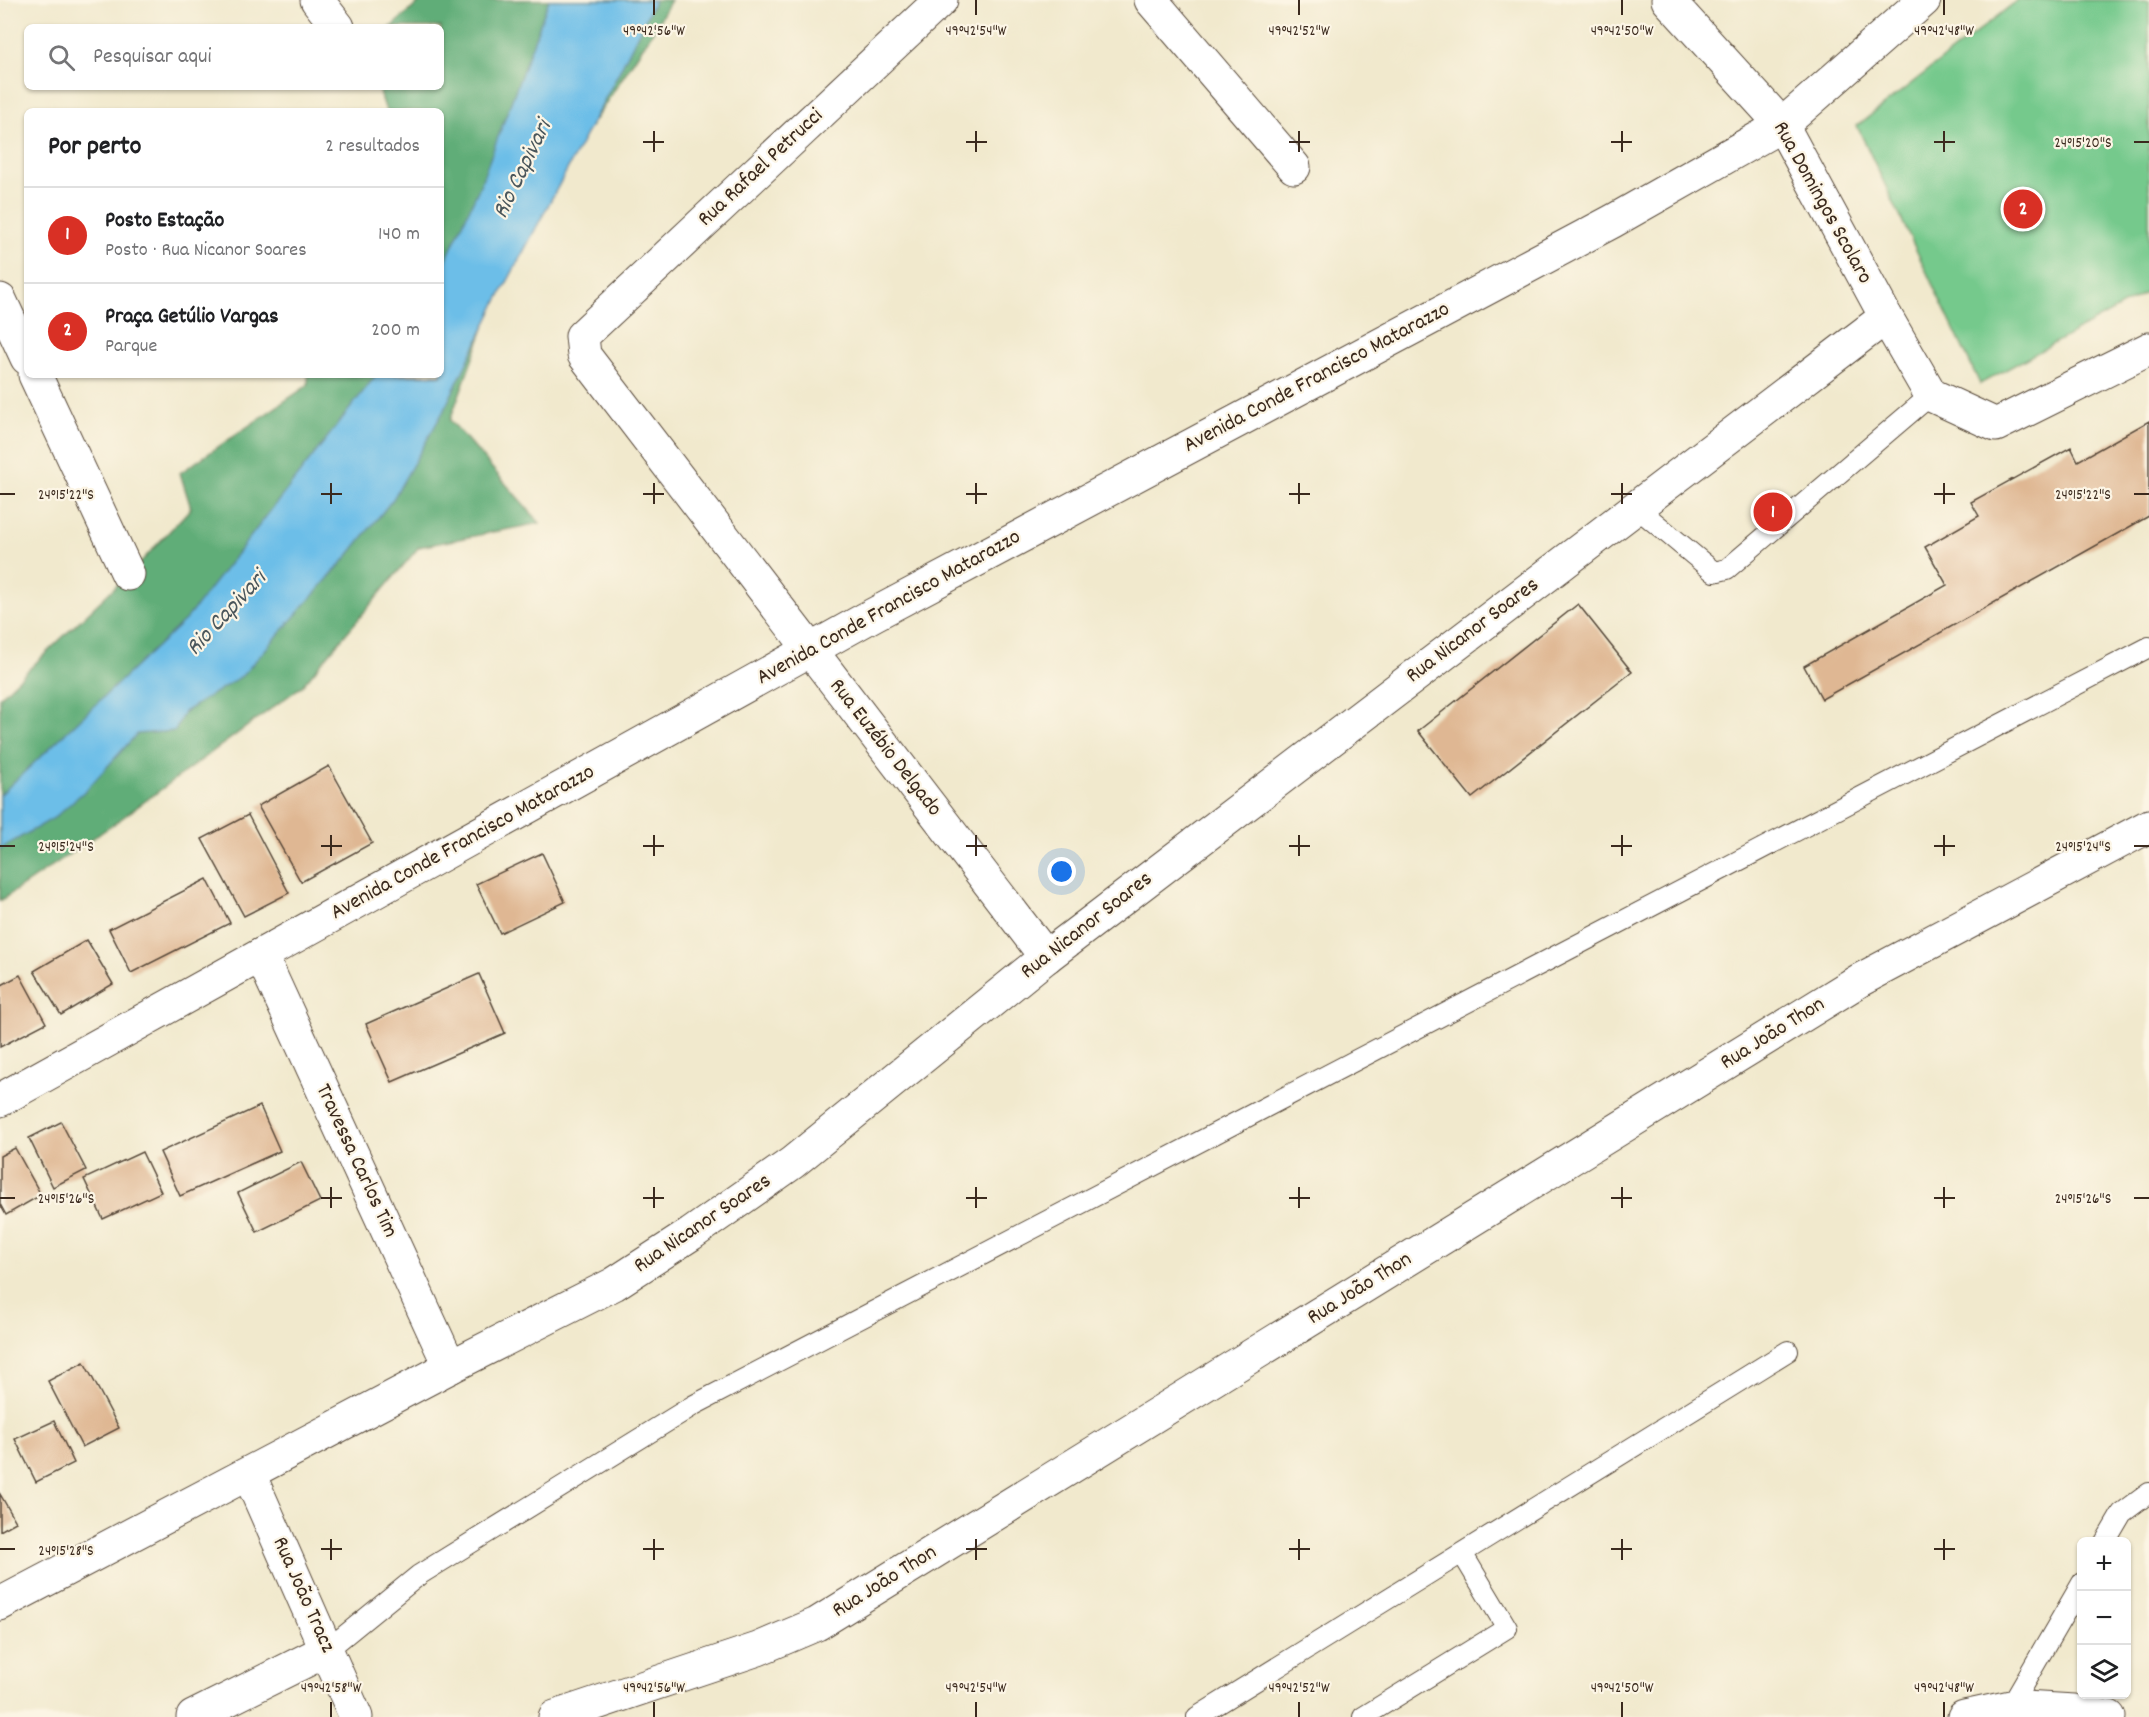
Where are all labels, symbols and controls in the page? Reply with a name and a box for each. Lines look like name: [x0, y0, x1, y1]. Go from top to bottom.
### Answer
text: 49°42'56"W: [623, 21, 685, 43]
text: 49°42'54"W: [946, 21, 1007, 43]
text: 49°42'52"W: [1268, 21, 1330, 43]
text: 49°42'50"W: [1591, 21, 1654, 43]
text: 49°42'48"W: [1914, 21, 1974, 43]
search box: [24, 24, 444, 90]
icon: search: [45, 41, 78, 74]
text: Pesquisar aqui: [93, 42, 212, 73]
street label: Rua Rafael Petrucci: [691, 102, 831, 234]
water label: Rio Capivari: [485, 112, 563, 225]
street label: Rua Domingos Scolaro: [1764, 116, 1880, 290]
text: Por perto: [48, 129, 141, 166]
text: 2 resultados: [325, 133, 420, 161]
text: 24°15'20"S: [2054, 133, 2112, 155]
pin: 2: [2004, 186, 2042, 232]
text: Posto Estação: [105, 206, 224, 237]
text: 1: [65, 221, 70, 249]
text: 140 m: [378, 221, 420, 249]
text: Posto · Rua Nicanor Soares: [105, 237, 307, 265]
street label: Avenida Conde Francisco Matarazzo: [1178, 294, 1456, 462]
text: Praça Getúlio Vargas: [105, 302, 278, 333]
text: 2: [63, 317, 72, 345]
text: 200 m: [371, 317, 420, 345]
text: Parque: [105, 333, 157, 361]
text: 24°15'22"S: [38, 485, 94, 507]
text: 24°15'22"S: [2055, 485, 2111, 507]
pin: 1: [1754, 490, 1792, 534]
street label: Avenida Conde Francisco Matarazzo: [751, 522, 1027, 694]
water label: Rio Capivari: [179, 561, 278, 664]
street label: Rua Nicanor Soares: [1400, 571, 1546, 691]
street label: Rua Euzébio Delgado: [821, 672, 949, 824]
street label: Avenida Conde Francisco Matarazzo: [325, 757, 601, 929]
text: 24°15'24"S: [38, 837, 94, 859]
text: 24°15'24"S: [2055, 837, 2111, 859]
your location: [1047, 857, 1076, 886]
street label: Rua Nicanor Soares: [1015, 865, 1159, 987]
street label: Rua João Thon: [1715, 990, 1831, 1078]
street label: Travessa Carlos Tim: [307, 1079, 405, 1243]
street label: Rua Nicanor Soares: [628, 1167, 778, 1281]
text: 24°15'26"S: [38, 1189, 94, 1211]
text: 24°15'26"S: [2055, 1189, 2111, 1211]
street label: Rua João Thon: [1302, 1245, 1418, 1333]
street label: Rua João Tracz: [264, 1532, 343, 1658]
map controls: [2077, 1537, 2131, 1699]
button: +: [2077, 1537, 2131, 1591]
street label: Rua João Thon: [827, 1538, 943, 1626]
text: 24°15'28"S: [38, 1541, 94, 1563]
button: −: [2077, 1591, 2131, 1645]
button: layers: [2077, 1645, 2131, 1699]
text: 49°42'58"W: [301, 1678, 362, 1700]
text: 49°42'56"W: [623, 1678, 685, 1700]
text: 49°42'54"W: [946, 1678, 1007, 1700]
text: 49°42'52"W: [1268, 1678, 1330, 1700]
text: 49°42'50"W: [1591, 1678, 1654, 1700]
text: 49°42'48"W: [1914, 1678, 1974, 1700]

